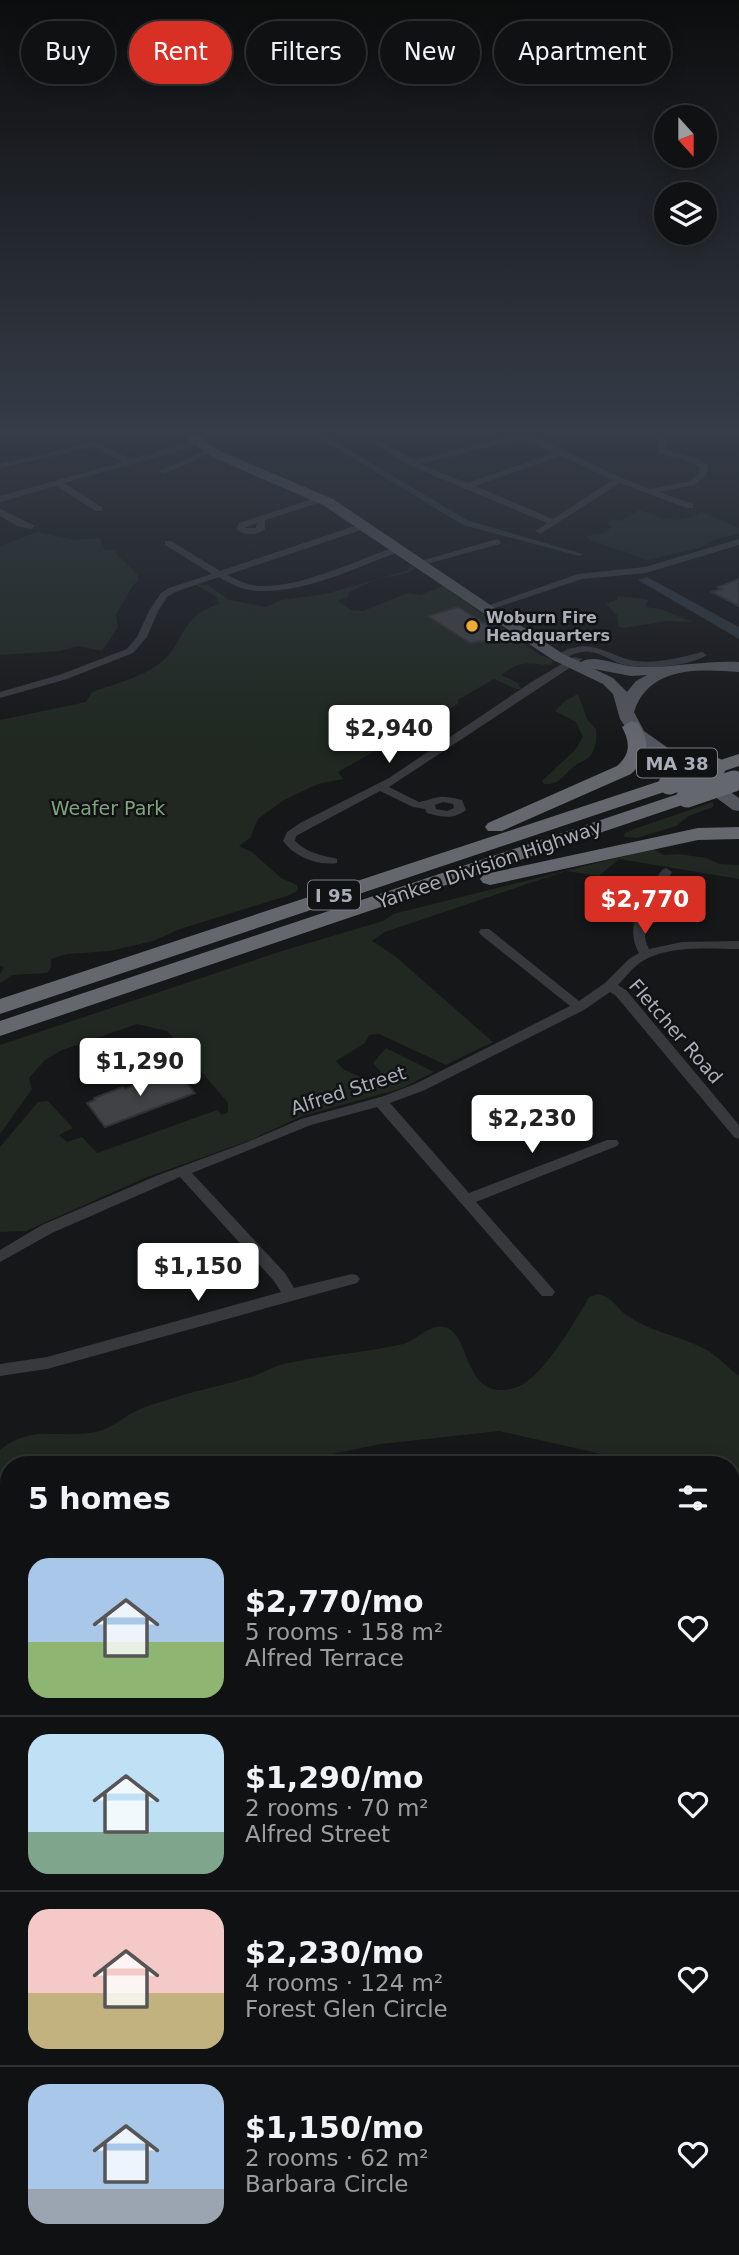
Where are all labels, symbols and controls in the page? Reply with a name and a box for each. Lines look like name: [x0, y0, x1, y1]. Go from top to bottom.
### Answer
chip: Buy: [21, 21, 115, 84]
chip: Rent: [129, 21, 232, 84]
chip: Filters: [246, 21, 366, 84]
chip: New: [380, 21, 480, 84]
chip: Apartment: [494, 21, 671, 84]
north arrow: [654, 105, 718, 168]
map controls: [654, 105, 717, 245]
button: layers: [654, 182, 717, 245]
place label: Woburn Fire Headquarters: [486, 608, 610, 645]
marker: Woburn Fire Headquarters: [464, 618, 480, 634]
pin: $2,940: [332, 706, 446, 765]
text: $2,940: [345, 715, 433, 741]
road number: MA 38: [637, 748, 717, 778]
park label: Weafer Park: [51, 797, 165, 819]
street label: Yankee Division Highway: [373, 815, 604, 913]
pin: $2,770: [588, 876, 702, 936]
road number: I 95: [308, 880, 360, 910]
text: $2,770: [601, 886, 689, 912]
street label: Fletcher Road: [625, 974, 727, 1088]
pin: $1,290: [83, 1038, 197, 1098]
text: $1,290: [96, 1048, 184, 1074]
street label: Alfred Street: [288, 1061, 408, 1119]
pin: $2,230: [475, 1096, 589, 1155]
text: $2,230: [488, 1105, 576, 1131]
pin: $1,150: [141, 1244, 255, 1303]
text: $1,150: [154, 1253, 242, 1279]
icon: filters: [674, 1479, 712, 1517]
text: 5 homes: [28, 1481, 171, 1516]
text: $2,770/mo: [245, 1584, 424, 1619]
icon: home: [84, 1586, 168, 1670]
icon: heart: [674, 1609, 712, 1647]
text: 5 rooms · 158 m²: [245, 1619, 443, 1645]
text: Alfred Terrace: [245, 1645, 404, 1671]
text: $1,290/mo: [245, 1760, 424, 1795]
icon: home: [84, 1762, 168, 1846]
icon: heart: [674, 1785, 712, 1823]
text: 2 rooms · 70 m²: [245, 1795, 429, 1821]
text: Alfred Street: [245, 1821, 390, 1847]
text: $2,230/mo: [245, 1935, 424, 1970]
icon: home: [84, 1937, 168, 2021]
icon: heart: [674, 1960, 712, 1998]
text: 4 rooms · 124 m²: [245, 1970, 443, 1996]
text: Forest Glen Circle: [245, 1996, 448, 2022]
text: $1,150/mo: [245, 2110, 424, 2145]
icon: home: [84, 2112, 168, 2196]
icon: heart: [674, 2135, 712, 2173]
text: 2 rooms · 62 m²: [245, 2145, 429, 2171]
text: Barbara Circle: [245, 2171, 408, 2197]

